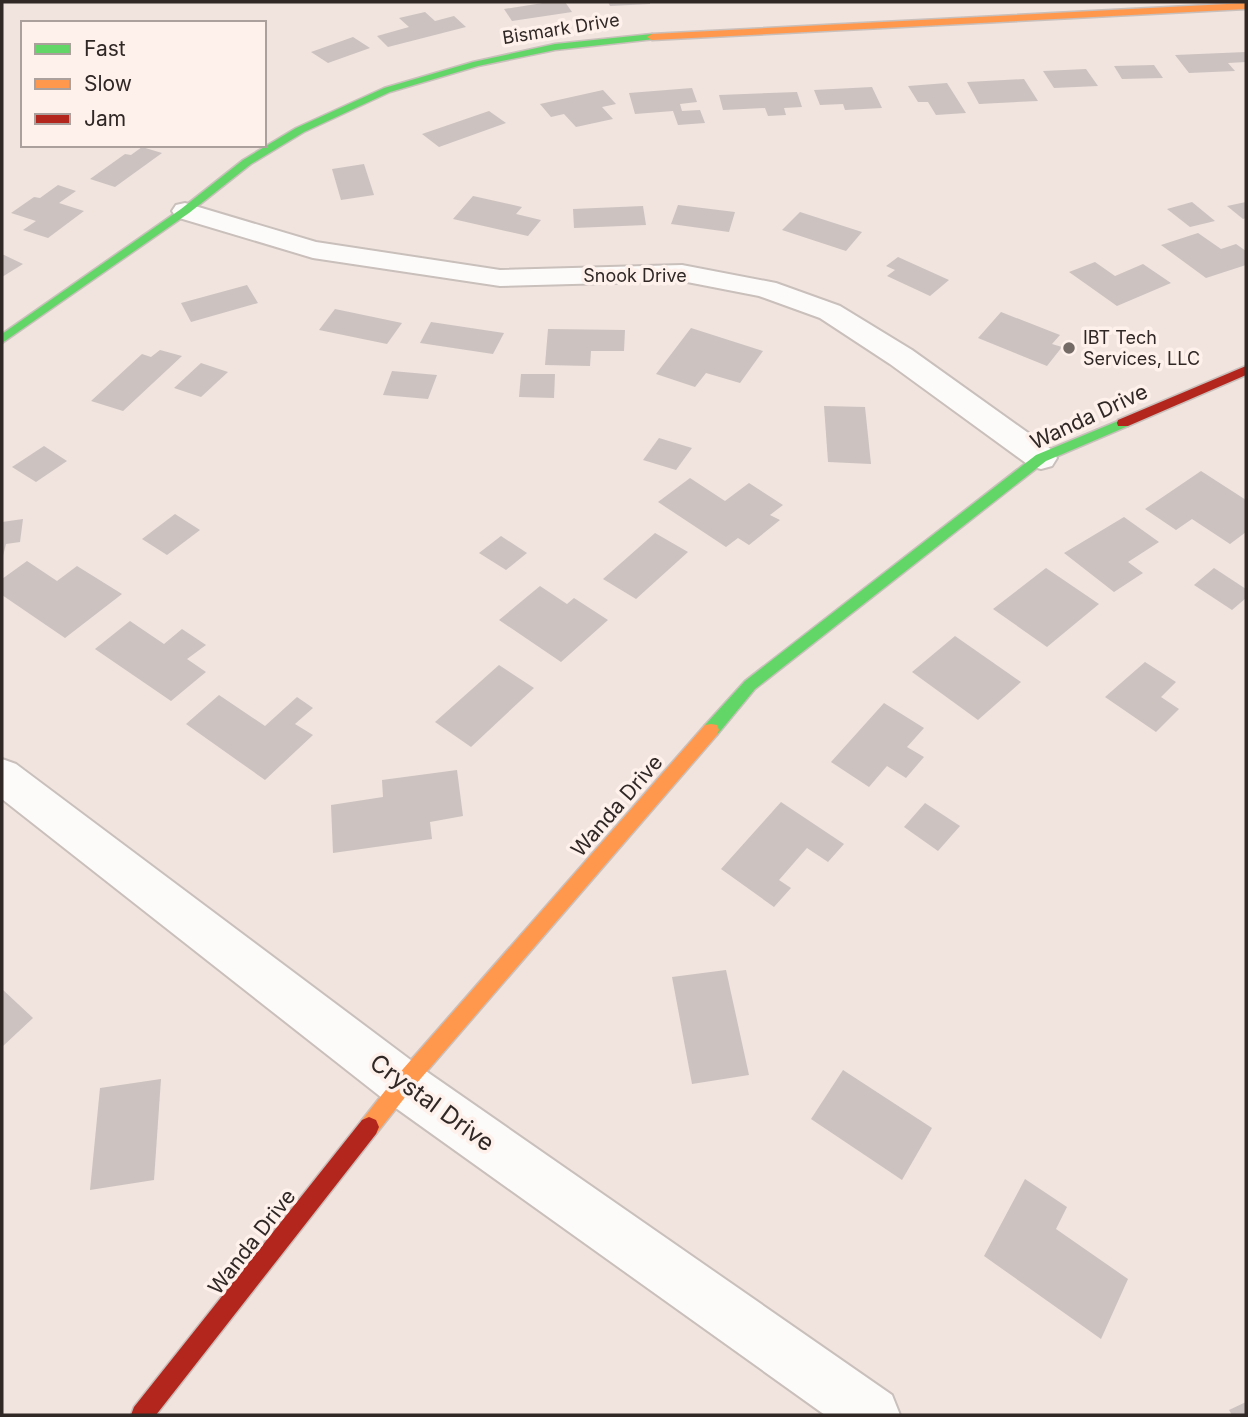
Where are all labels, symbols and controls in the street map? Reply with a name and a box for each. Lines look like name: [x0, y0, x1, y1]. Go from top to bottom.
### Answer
street label: Bismark Drive: [501, 9, 621, 48]
legend: [21, 21, 266, 147]
text: Fast: [84, 36, 126, 61]
text: Slow: [84, 71, 132, 96]
text: Jam: [84, 106, 126, 131]
street label: Snook Drive: [583, 265, 687, 286]
place label: IBT Tech Services, LLC: [1083, 327, 1200, 369]
marker: IBT Tech Services, LLC: [1061, 340, 1077, 356]
street label: Wanda Drive: [1026, 378, 1151, 455]
street label: Wanda Drive: [566, 750, 668, 862]
street label: Crystal Drive: [364, 1048, 500, 1157]
street label: Wanda Drive: [203, 1184, 300, 1299]

